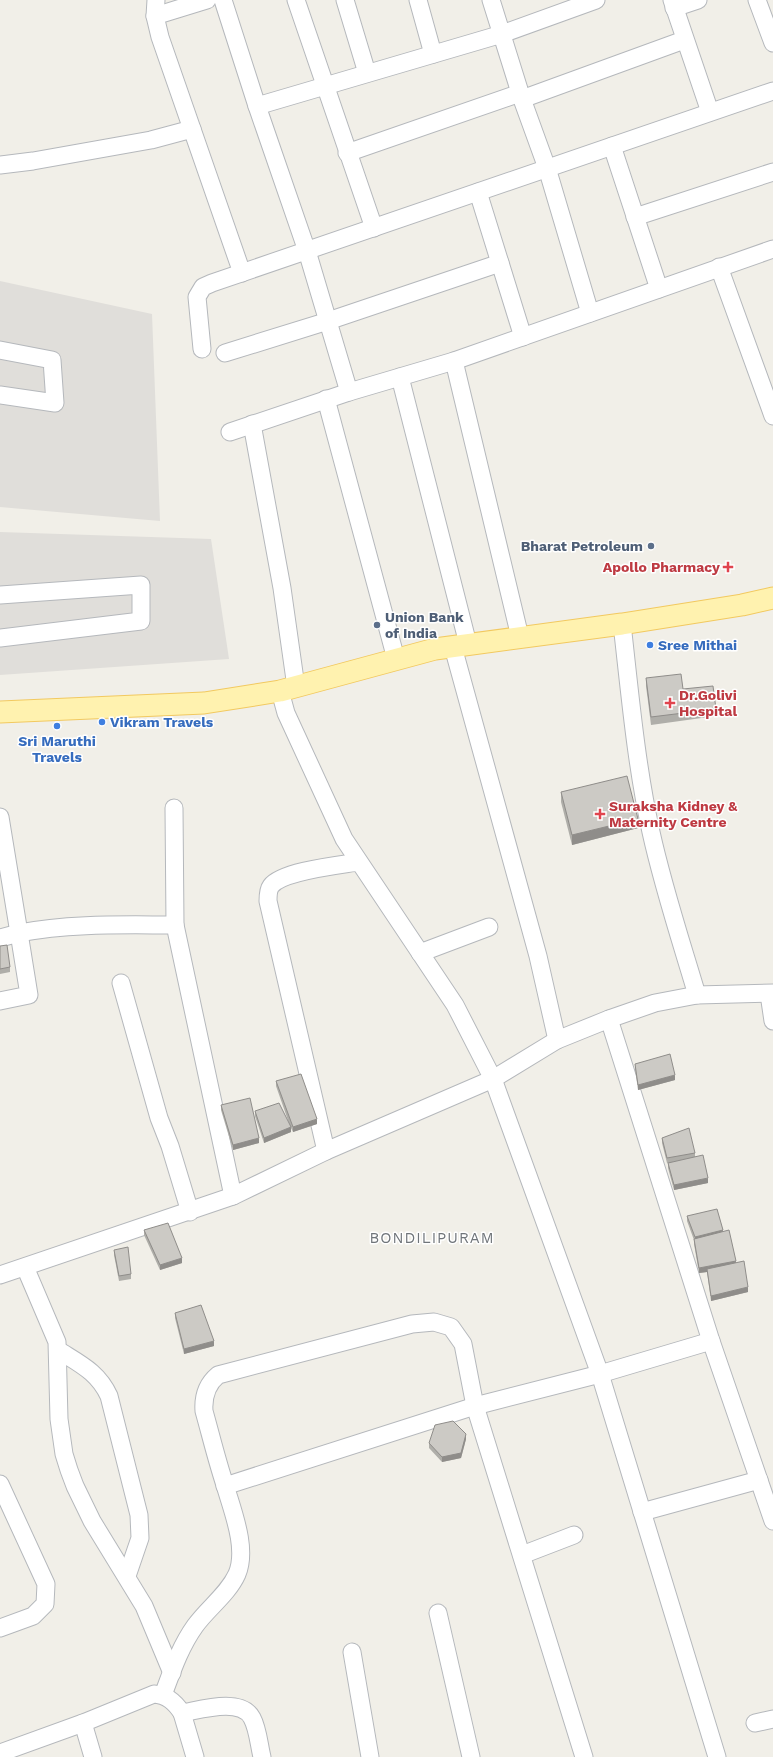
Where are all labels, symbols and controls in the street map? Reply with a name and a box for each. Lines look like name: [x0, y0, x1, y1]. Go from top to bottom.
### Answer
place label: Bharat Petroleum: [521, 538, 643, 554]
marker: Bharat Petroleum: [646, 541, 656, 551]
place label: Apollo Pharmacy: [603, 559, 720, 575]
marker: Apollo Pharmacy: [723, 562, 733, 572]
place label: Union Bank of India: [385, 609, 464, 641]
marker: Union Bank of India: [372, 620, 382, 630]
place label: Sree Mithai: [658, 637, 737, 653]
marker: Sree Mithai: [645, 640, 655, 650]
place label: Dr.Golivi Hospital: [679, 687, 737, 719]
marker: Dr.Golivi Hospital: [664, 697, 676, 709]
place label: Vikram Travels: [110, 714, 214, 730]
marker: Vikram Travels: [97, 717, 107, 727]
marker: Sri Maruthi Travels: [52, 721, 62, 731]
place label: Sri Maruthi Travels: [18, 733, 96, 765]
place label: Suraksha Kidney & Maternity Centre: [609, 798, 737, 830]
marker: Suraksha Kidney & Maternity Centre: [594, 808, 606, 820]
district label: BONDILIPURAM: [369, 1229, 495, 1247]

